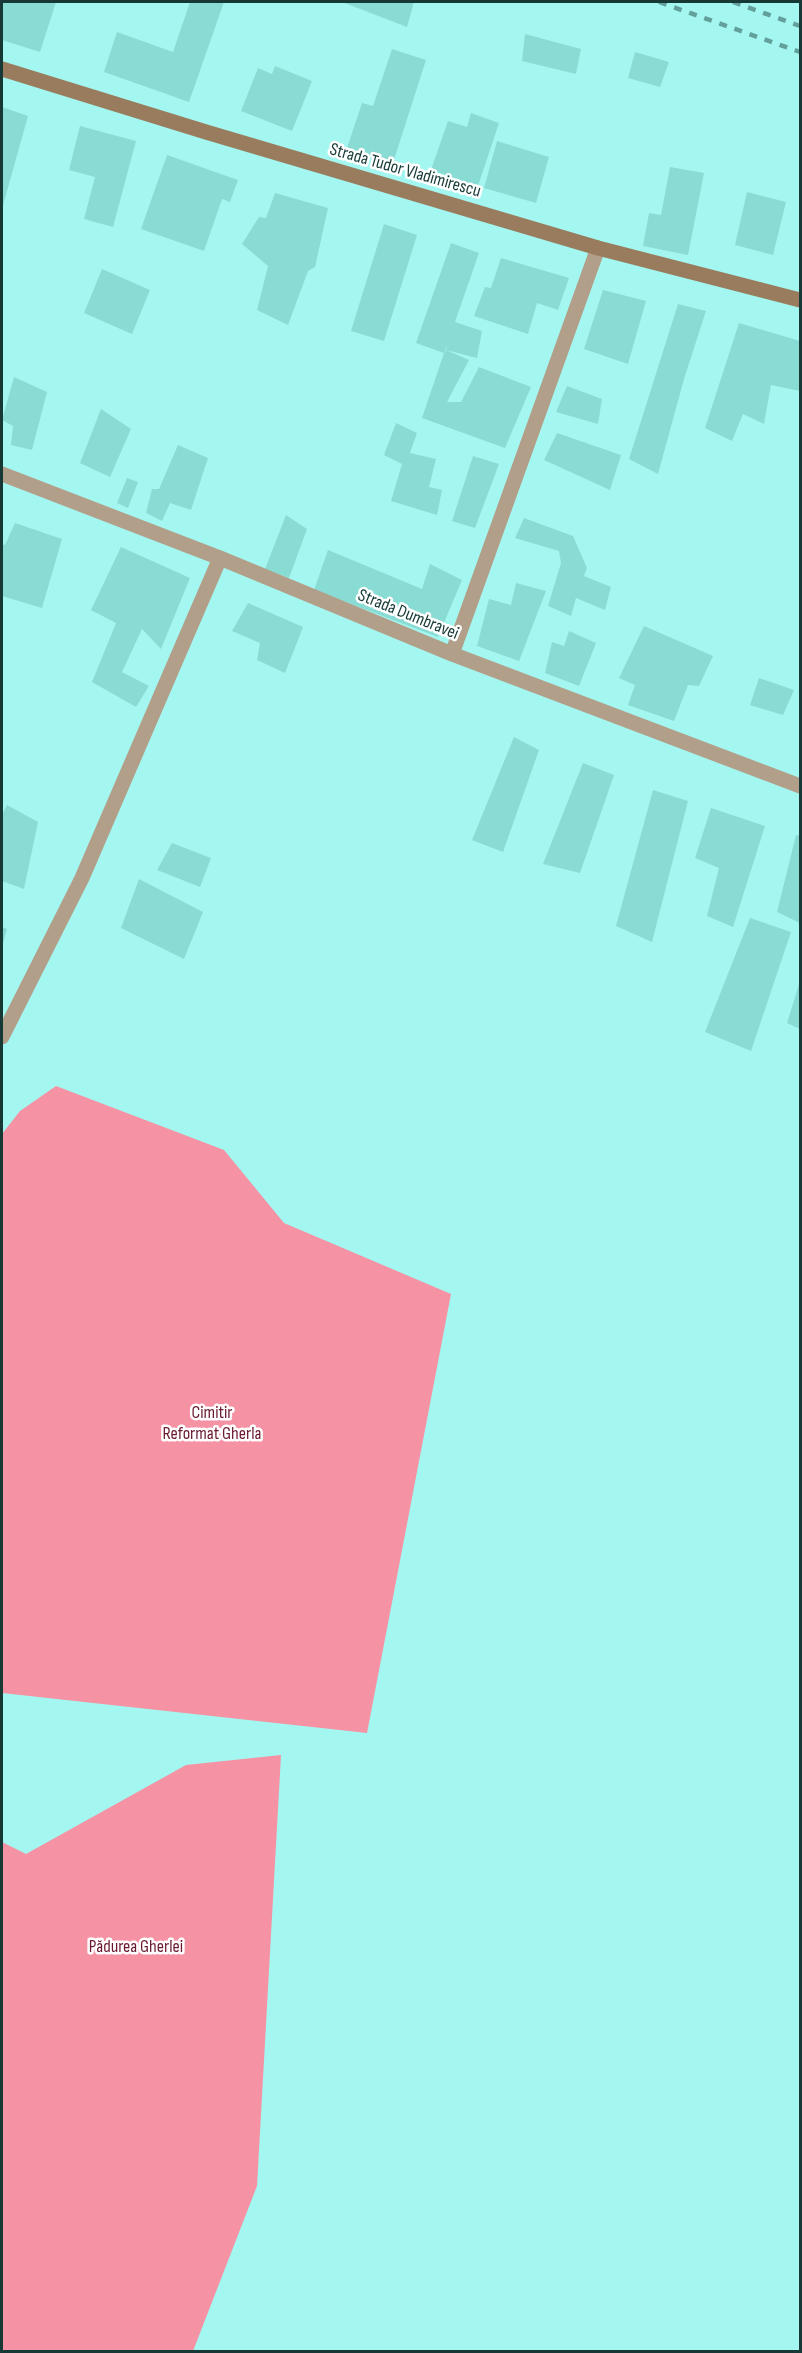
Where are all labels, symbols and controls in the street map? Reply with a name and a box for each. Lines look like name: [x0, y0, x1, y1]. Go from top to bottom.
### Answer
street label: Strada Tudor Vladimirescu: [327, 139, 483, 203]
street label: Strada Dumbravei: [354, 585, 462, 645]
park label: Cimitir Reformat Gherla: [162, 1402, 262, 1444]
park label: Pădurea Gherlei: [89, 1936, 183, 1958]

